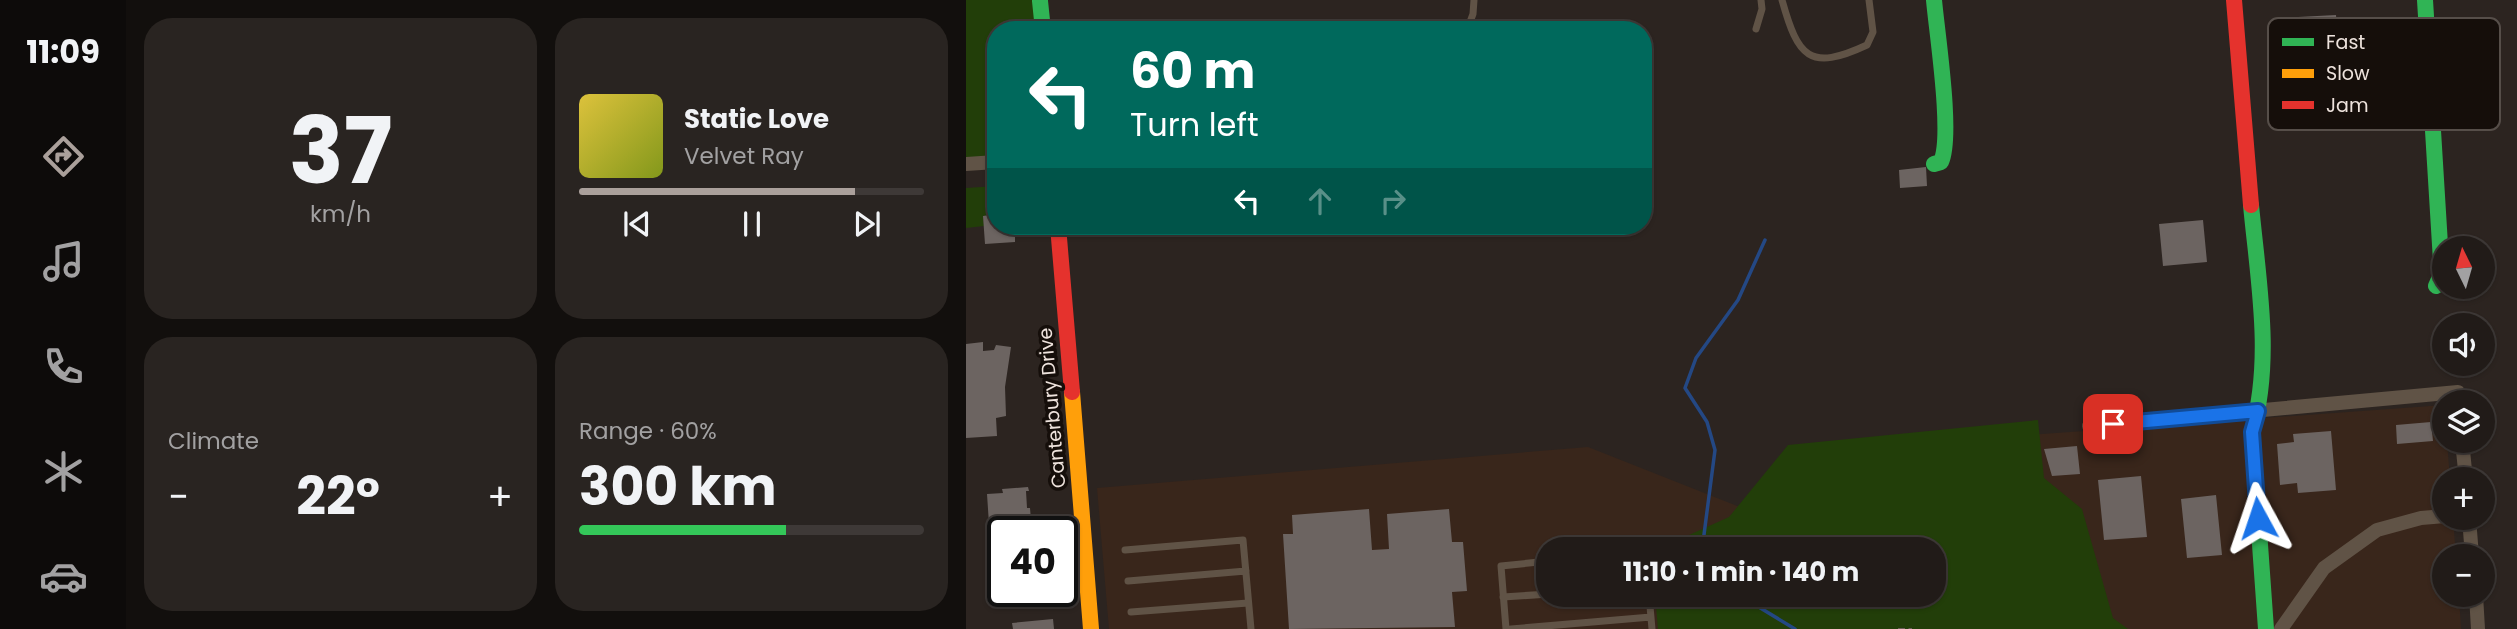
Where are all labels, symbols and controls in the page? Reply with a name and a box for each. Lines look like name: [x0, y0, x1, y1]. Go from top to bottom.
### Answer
legend: [2268, 18, 2500, 130]
text: 11:09: [26, 29, 100, 74]
text: Fast: [2326, 29, 2365, 56]
text: 60 m: [1130, 37, 1255, 105]
icon: left: [1015, 49, 1106, 140]
text: Slow: [2326, 60, 2370, 87]
text: 37: [289, 87, 392, 215]
text: Jam: [2326, 92, 2368, 119]
text: Static Love: [684, 101, 829, 137]
text: Turn left: [1130, 102, 1259, 147]
icon: directions: [39, 132, 88, 181]
text: Velvet Ray: [684, 140, 804, 172]
icon: left: [1228, 182, 1266, 220]
icon: ahead: [1301, 182, 1339, 220]
icon: right: [1374, 182, 1412, 220]
text: km/h: [310, 198, 371, 230]
icon: previous: [618, 205, 656, 243]
icon: pause: [733, 205, 771, 243]
icon: next: [848, 205, 886, 243]
north arrow: [2432, 236, 2496, 299]
map controls: [2432, 236, 2495, 607]
icon: music: [39, 237, 88, 286]
button: sound: [2432, 313, 2495, 376]
street label: Canterbury Drive: [1032, 327, 1072, 489]
icon: phone: [39, 342, 88, 391]
button: layers: [2432, 390, 2495, 453]
pin: [2083, 394, 2143, 454]
icon: arrive: [2094, 405, 2132, 443]
text: Range · 60%: [579, 415, 717, 447]
text: Climate: [168, 425, 259, 457]
icon: climate: [39, 447, 88, 496]
text: 300 km: [579, 450, 777, 523]
text: 22°: [296, 460, 380, 533]
button: +: [2432, 467, 2495, 530]
text: −: [168, 470, 189, 523]
text: +: [487, 470, 513, 523]
position arrow: [2221, 481, 2295, 555]
speed limit sign: 40: [987, 516, 1078, 607]
button: −: [2432, 544, 2495, 607]
icon: car: [39, 552, 88, 601]
text: 11:10 · 1 min · 140 m: [1623, 554, 1859, 590]

